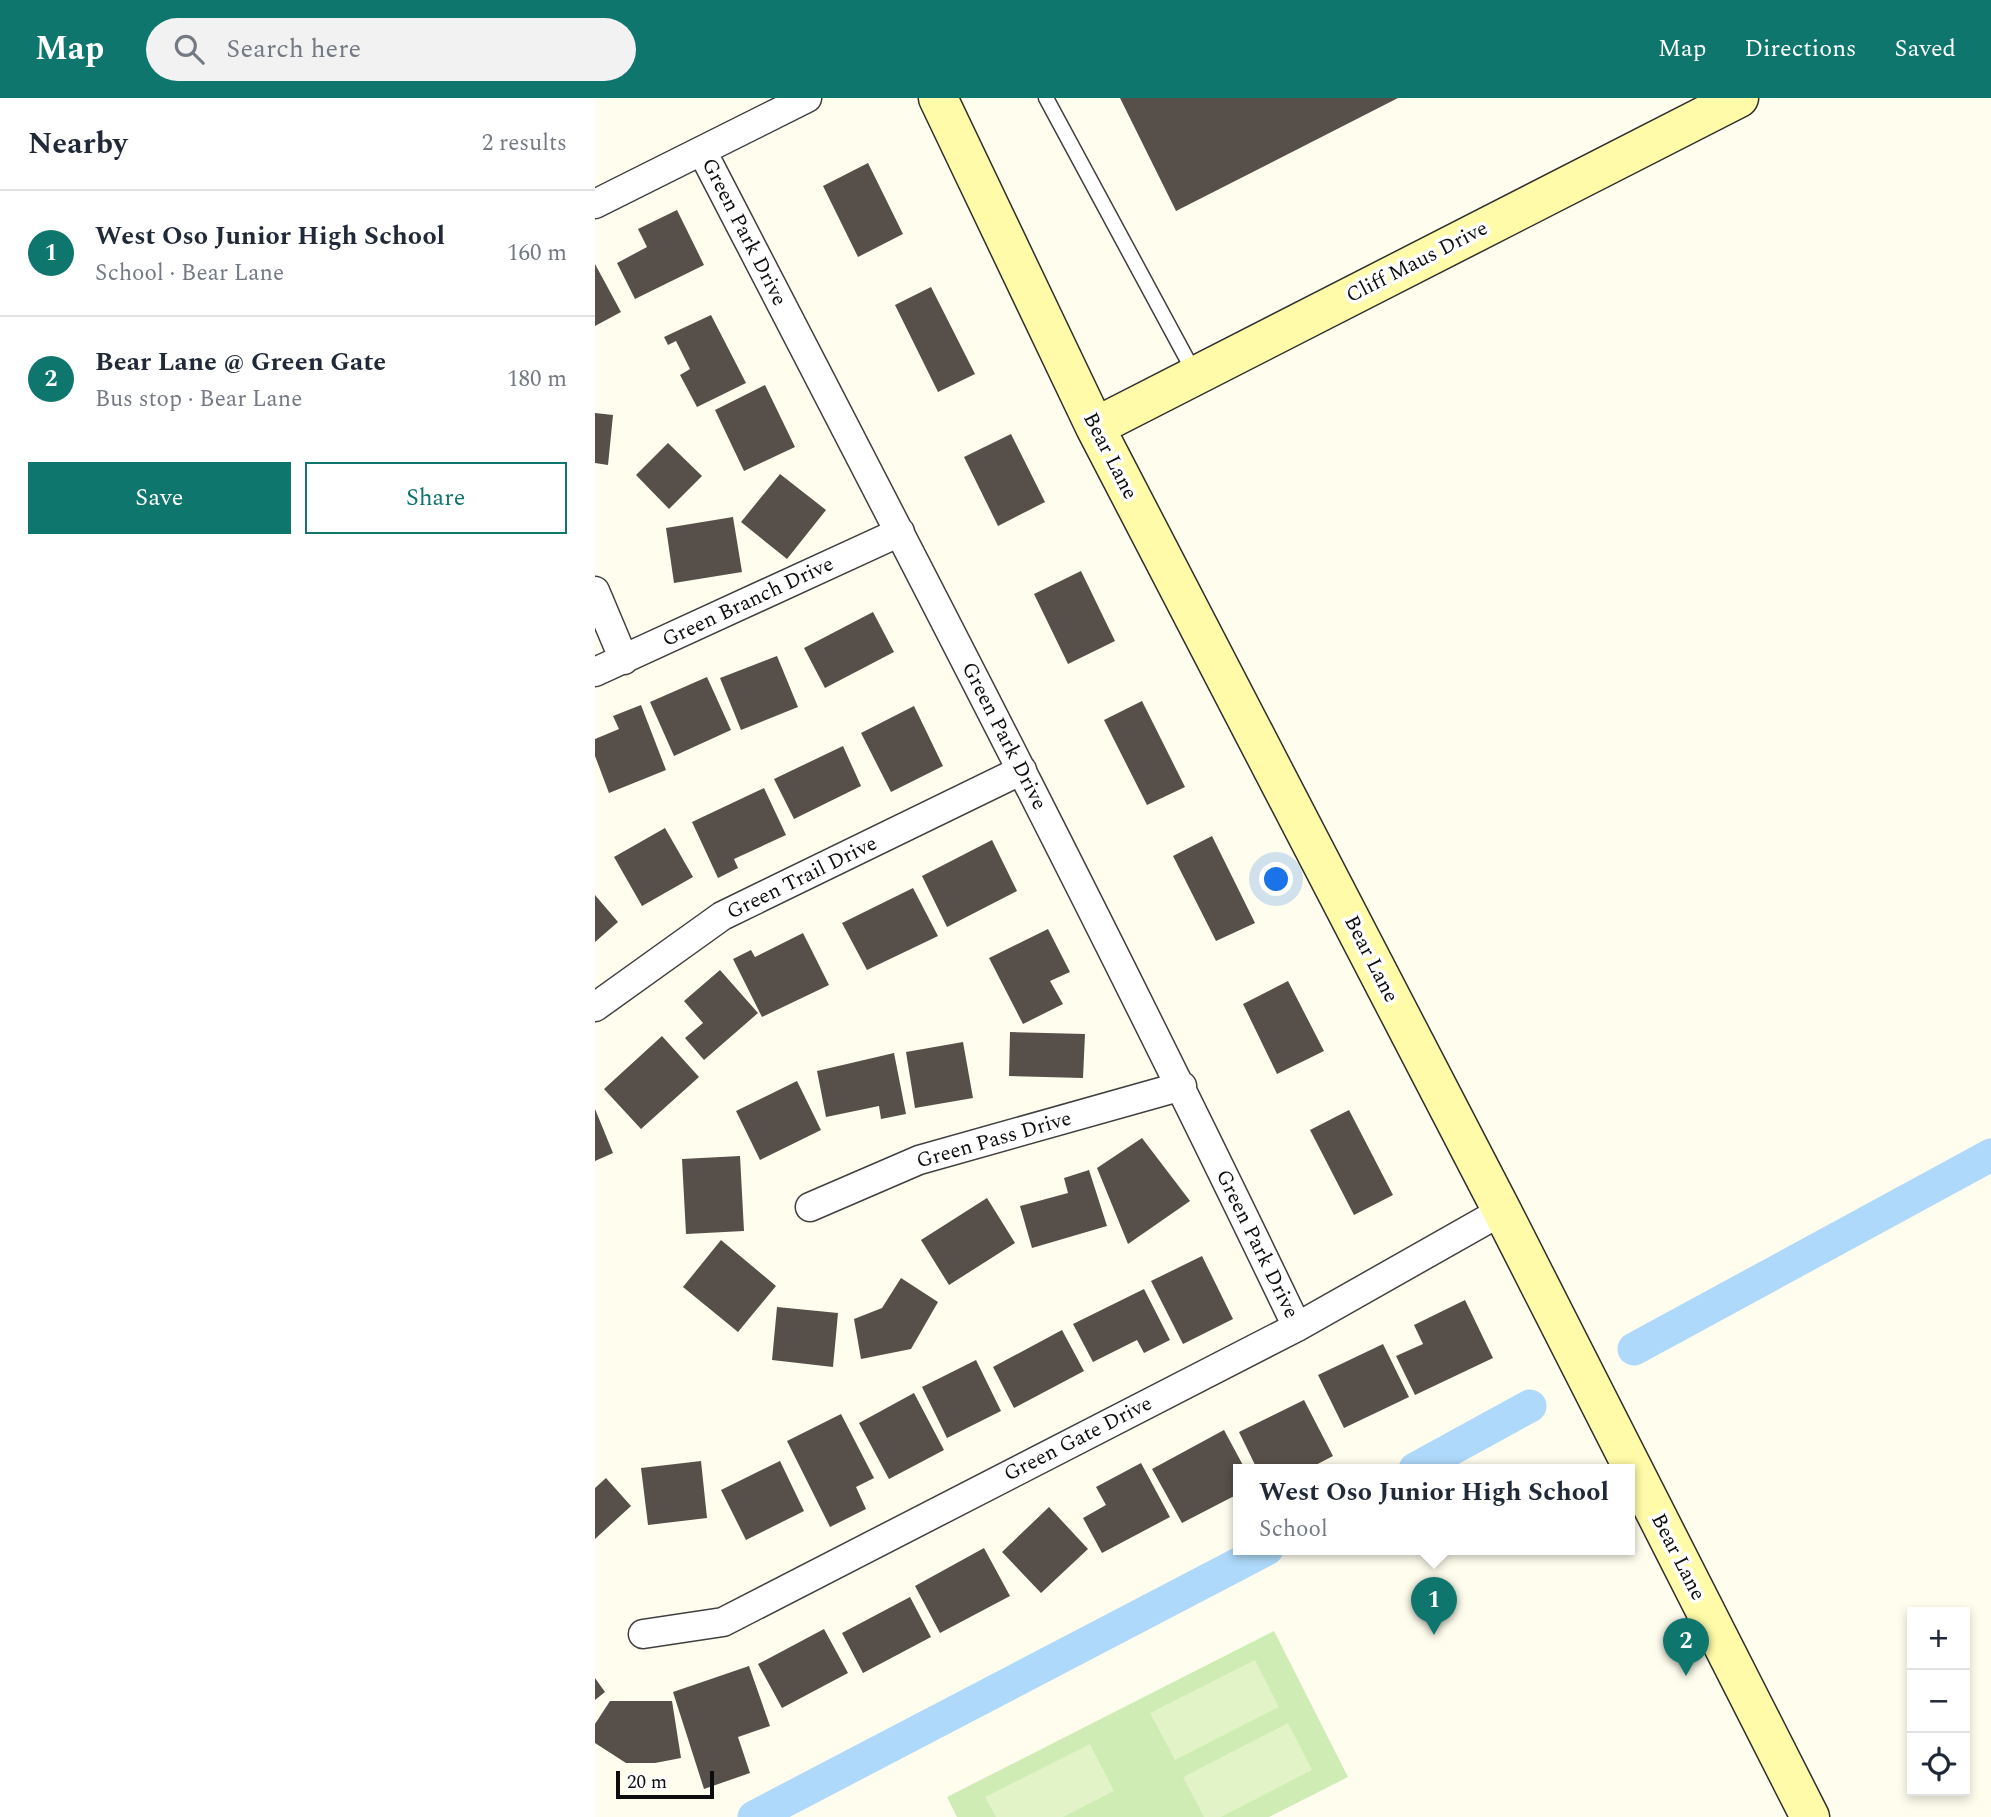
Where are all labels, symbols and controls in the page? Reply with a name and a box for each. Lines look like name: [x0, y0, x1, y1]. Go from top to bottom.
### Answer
search box: [146, 18, 636, 81]
text: Map: [35, 24, 104, 74]
text: Search here: [226, 29, 361, 69]
icon: search: [170, 30, 208, 68]
text: Map: [1658, 31, 1706, 67]
text: Directions: [1744, 31, 1856, 67]
text: Saved: [1894, 31, 1956, 67]
text: Nearby: [28, 121, 127, 167]
text: 2 results: [482, 126, 567, 161]
street label: Green Park Drive: [693, 152, 795, 312]
street label: Cliff Maus Drive: [1340, 212, 1494, 312]
text: West Oso Junior High School: [95, 216, 445, 256]
text: 1: [45, 236, 57, 271]
text: 160 m: [507, 236, 567, 271]
text: School · Bear Lane: [95, 256, 284, 291]
text: Bear Lane @ Green Gate: [95, 342, 386, 382]
text: 2: [45, 362, 57, 397]
text: 180 m: [507, 362, 567, 397]
text: Bus stop · Bear Lane: [95, 382, 302, 417]
street label: Bear Lane: [1074, 407, 1146, 505]
button: Save: [28, 462, 291, 534]
button: Share: [305, 462, 567, 534]
street label: Green Branch Drive: [657, 548, 839, 656]
street label: Green Park Drive: [953, 656, 1055, 816]
street label: Green Trail Drive: [721, 828, 883, 928]
your location: [1259, 862, 1293, 896]
street label: Bear Lane: [1335, 910, 1407, 1008]
street label: Green Pass Drive: [913, 1103, 1075, 1177]
street label: Green Park Drive: [1207, 1164, 1307, 1324]
street label: Green Gate Drive: [998, 1388, 1158, 1490]
popup: [1233, 1464, 1635, 1555]
text: West Oso Junior High School: [1259, 1472, 1609, 1512]
street label: Bear Lane: [1642, 1508, 1714, 1606]
text: School: [1259, 1512, 1328, 1547]
pin: 1: [1411, 1577, 1457, 1635]
map controls: [1907, 1607, 1970, 1796]
button: +: [1907, 1607, 1970, 1670]
pin: 2: [1663, 1618, 1709, 1676]
button: −: [1907, 1670, 1970, 1733]
button: locate: [1907, 1733, 1970, 1796]
scale bar: [616, 1768, 714, 1800]
text: 20 m: [627, 1768, 667, 1797]

